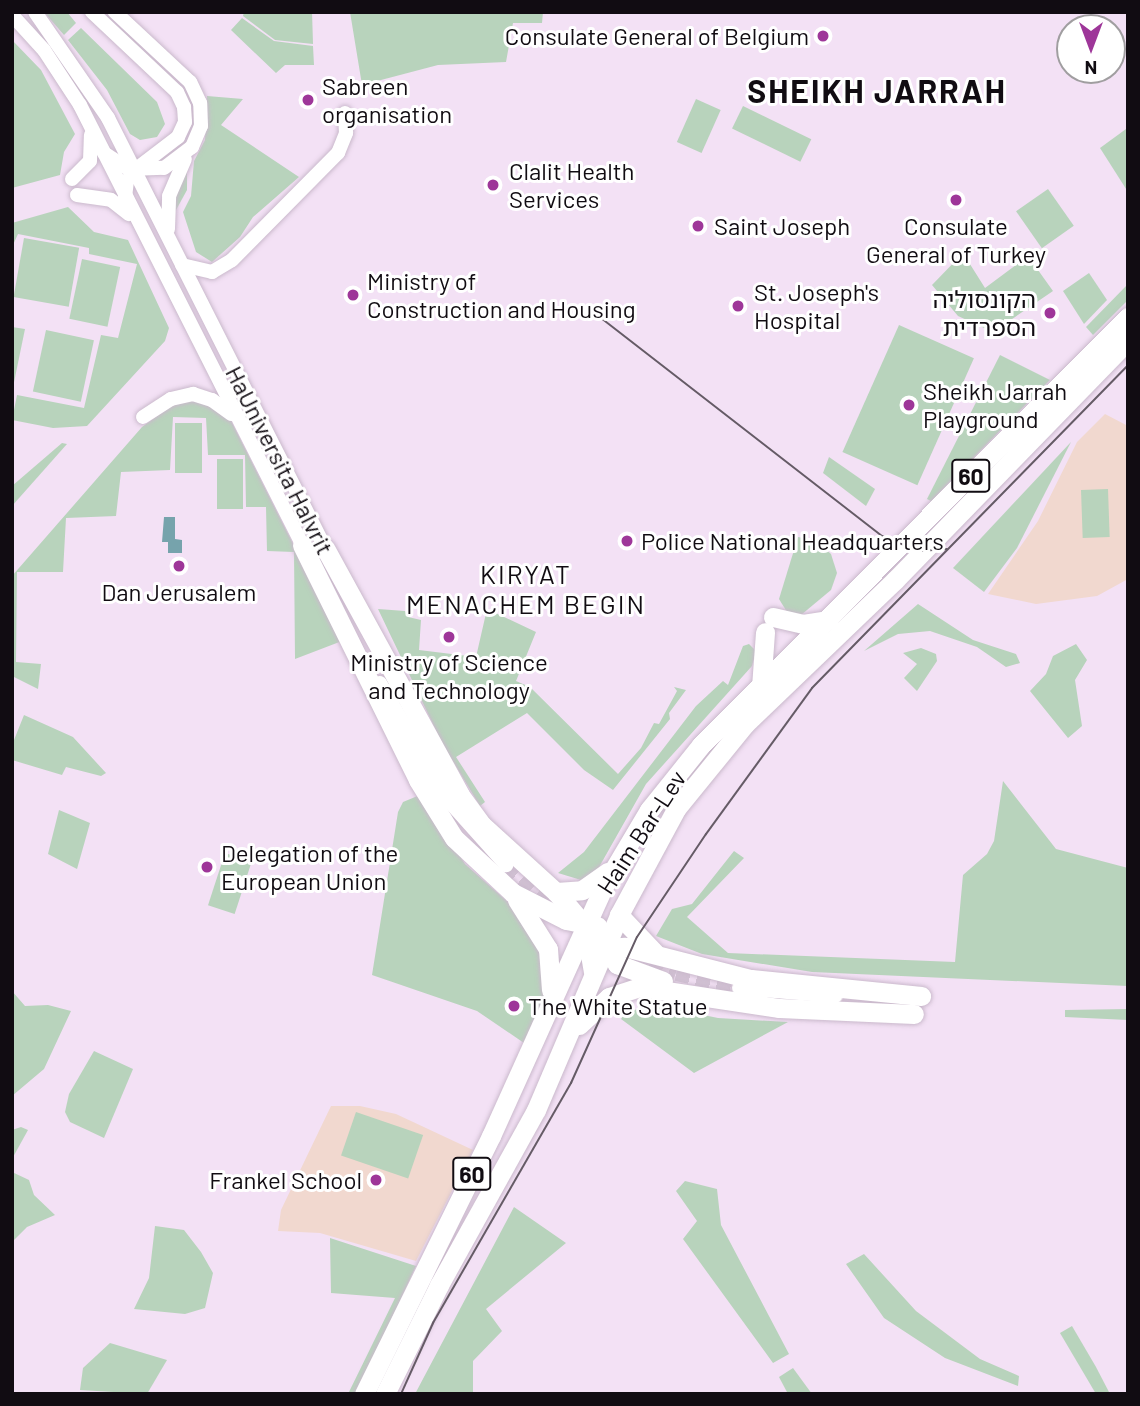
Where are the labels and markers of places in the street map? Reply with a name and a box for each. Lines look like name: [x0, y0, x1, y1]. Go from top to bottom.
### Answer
place label: Consulate General of Belgium: [505, 22, 809, 50]
marker: Consulate General of Belgium: [815, 28, 831, 44]
place label: Sabreen organisation: [322, 72, 452, 128]
marker: Sabreen organisation: [300, 92, 316, 108]
place label: Clalit Health Services: [509, 157, 634, 213]
marker: Clalit Health Services: [483, 175, 503, 195]
marker: Consulate General of Turkey: [948, 192, 964, 208]
place label: Saint Joseph: [714, 212, 850, 240]
place label: Consulate General of Turkey: [866, 212, 1046, 268]
marker: Saint Joseph: [688, 216, 708, 236]
place label: Ministry of Construction and Housing: [367, 267, 636, 323]
place label: St. Joseph's Hospital: [754, 278, 879, 334]
place label: הקונסוליה הספרדית: [933, 285, 1036, 341]
marker: Ministry of Construction and Housing: [345, 287, 361, 303]
marker: St. Joseph's Hospital: [728, 296, 748, 316]
marker: הקונסוליה הספרדית: [1042, 305, 1058, 321]
place label: Sheikh Jarrah Playground: [923, 377, 1067, 433]
marker: Sheikh Jarrah Playground: [901, 397, 917, 413]
place label: Police National Headquarters: [641, 527, 944, 555]
marker: Police National Headquarters: [619, 533, 635, 549]
marker: Dan Jerusalem: [171, 558, 187, 574]
place label: Dan Jerusalem: [102, 578, 256, 606]
marker: Ministry of Science and Technology: [441, 629, 457, 645]
place label: Ministry of Science and Technology: [350, 648, 548, 704]
place label: Delegation of the European Union: [221, 839, 398, 895]
marker: Delegation of the European Union: [199, 859, 215, 875]
place label: The White Statue: [528, 992, 707, 1020]
marker: The White Statue: [506, 998, 522, 1014]
place label: Frankel School: [209, 1166, 362, 1194]
marker: Frankel School: [368, 1172, 384, 1188]

